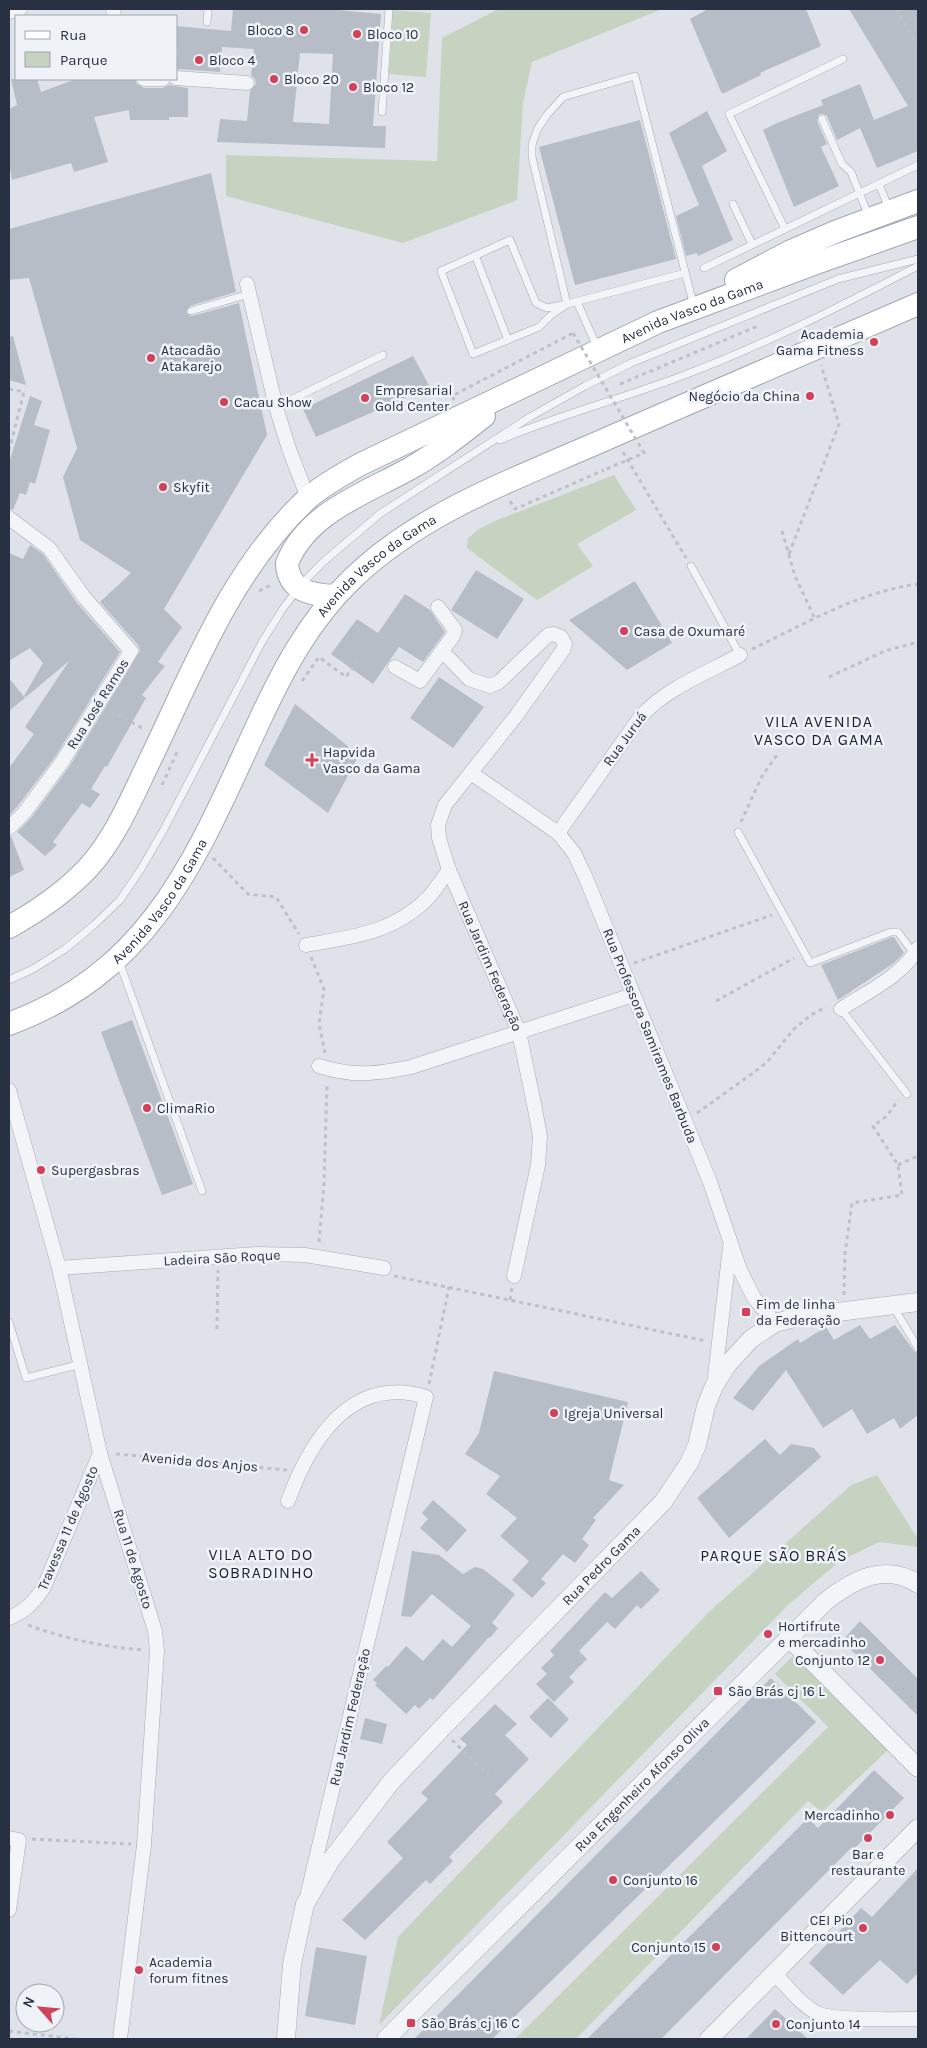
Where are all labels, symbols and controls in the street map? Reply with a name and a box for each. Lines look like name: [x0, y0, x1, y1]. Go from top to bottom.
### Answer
legend: [15, 15, 178, 80]
place label: Bloco 8: [247, 22, 294, 39]
marker: Bloco 8: [298, 24, 310, 36]
text: Rua: [60, 26, 87, 44]
place label: Bloco 10: [367, 26, 418, 43]
marker: Bloco 10: [351, 28, 363, 40]
text: Parque: [60, 51, 108, 69]
place label: Bloco 4: [209, 52, 255, 69]
marker: Bloco 4: [193, 54, 205, 66]
place label: Bloco 20: [284, 71, 339, 88]
marker: Bloco 20: [268, 73, 280, 85]
place label: Bloco 12: [363, 79, 414, 96]
marker: Bloco 12: [347, 81, 359, 93]
street label: Avenida Vasco da Gama: [618, 275, 766, 347]
place label: Academia Gama Fitness: [776, 326, 864, 359]
marker: Academia Gama Fitness: [868, 336, 880, 348]
place label: Atacadão Atakarejo: [161, 342, 222, 375]
marker: Atacadão Atakarejo: [145, 352, 157, 364]
place label: Empresarial Gold Center: [375, 382, 452, 415]
place label: Negócio da China: [689, 388, 800, 405]
marker: Negócio da China: [804, 390, 816, 402]
marker: Empresarial Gold Center: [359, 392, 371, 404]
place label: Cacau Show: [234, 394, 312, 411]
marker: Cacau Show: [218, 396, 230, 408]
place label: Skyfit: [173, 479, 210, 496]
marker: Skyfit: [157, 481, 169, 493]
street label: Avenida Vasco da Gama: [313, 511, 439, 620]
place label: Casa de Oxumaré: [634, 623, 745, 640]
marker: Casa de Oxumaré: [618, 625, 630, 637]
street label: Rua José Ramos: [63, 656, 133, 752]
street label: Rua Juruá: [599, 708, 651, 770]
district label: VILA AVENIDA VASCO DA GAMA: [754, 712, 884, 749]
place label: Hapvida Vasco da Gama: [323, 744, 421, 777]
marker: Hapvida Vasco da Gama: [305, 753, 319, 767]
street label: Avenida Vasco da Gama: [108, 836, 211, 967]
street label: Rua Jardim Federação: [455, 898, 526, 1034]
street label: Rua Professora Samirames Barbuda: [599, 926, 701, 1146]
place label: ClimaRio: [157, 1100, 215, 1117]
marker: ClimaRio: [141, 1102, 153, 1114]
place label: Supergasbras: [51, 1162, 140, 1179]
marker: Supergasbras: [35, 1164, 47, 1176]
street label: Ladeira São Roque: [163, 1246, 281, 1270]
place label: Fim de linha da Federação: [756, 1296, 840, 1329]
marker: Fim de linha da Federação: [740, 1306, 752, 1318]
place label: Igreja Universal: [564, 1405, 664, 1422]
marker: Igreja Universal: [548, 1407, 560, 1419]
street label: Avenida dos Anjos: [141, 1448, 259, 1476]
street label: Travessa 11 de Agosto: [34, 1463, 102, 1593]
street label: Rua 11 de Agosto: [110, 1507, 156, 1611]
street label: Rua Pedro Gama: [558, 1522, 644, 1609]
district label: VILA ALTO DO SOBRADINHO: [208, 1545, 314, 1582]
district label: PARQUE SÃO BRÁS: [700, 1546, 848, 1565]
place label: Hortifrute e mercadinho: [778, 1618, 866, 1651]
marker: Hortifrute e mercadinho: [762, 1628, 774, 1640]
street label: Rua Jardim Federação: [326, 1647, 374, 1787]
place label: Conjunto 12: [795, 1652, 870, 1669]
marker: Conjunto 12: [874, 1654, 886, 1666]
place label: São Brás cj 16 L: [728, 1683, 825, 1700]
marker: São Brás cj 16 L: [712, 1685, 724, 1697]
street label: Rua Engenheiro Afonso Oliva: [571, 1714, 713, 1855]
place label: Mercadinho: [804, 1807, 880, 1824]
marker: Mercadinho: [884, 1809, 896, 1821]
marker: Bar e restaurante: [862, 1832, 874, 1844]
place label: Bar e restaurante: [831, 1846, 905, 1879]
place label: Conjunto 16: [623, 1872, 698, 1889]
marker: Conjunto 16: [607, 1874, 619, 1886]
place label: CEI Pio Bittencourt: [780, 1912, 853, 1945]
marker: CEI Pio Bittencourt: [857, 1922, 869, 1934]
place label: Conjunto 15: [631, 1939, 706, 1956]
marker: Conjunto 15: [710, 1941, 722, 1953]
place label: Academia forum fitnes: [149, 1954, 229, 1987]
marker: Academia forum fitnes: [133, 1964, 145, 1976]
north arrow: [15, 1983, 65, 2033]
text: N: [19, 1994, 39, 2011]
place label: São Brás cj 16 C: [421, 2015, 520, 2032]
place label: Conjunto 14: [786, 2016, 861, 2033]
marker: São Brás cj 16 C: [405, 2017, 417, 2029]
marker: Conjunto 14: [770, 2018, 782, 2030]

